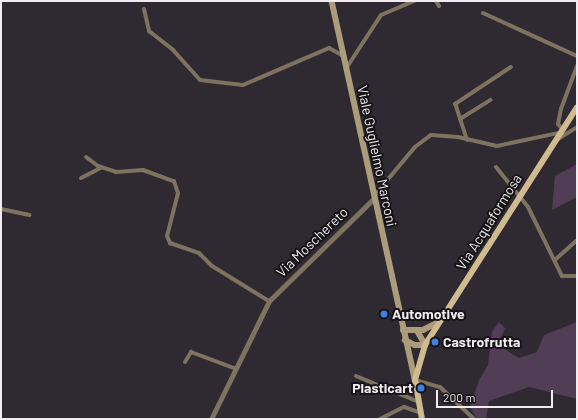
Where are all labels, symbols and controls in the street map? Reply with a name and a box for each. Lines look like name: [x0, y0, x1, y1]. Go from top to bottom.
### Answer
street label: Viale Guglielmo Marconi: [354, 84, 400, 228]
street label: Via Acquaformosa: [453, 171, 525, 273]
street label: Via Moschereto: [273, 204, 351, 280]
place label: Automotive: [392, 306, 465, 322]
marker: Automotive: [379, 309, 389, 319]
place label: Castrofrutta: [443, 334, 520, 350]
marker: Castrofrutta: [430, 337, 440, 347]
place label: Plasticart: [352, 380, 413, 396]
scale bar: [438, 382, 555, 408]
marker: Plasticart: [416, 383, 426, 393]
text: 200 m: [443, 390, 475, 404]

